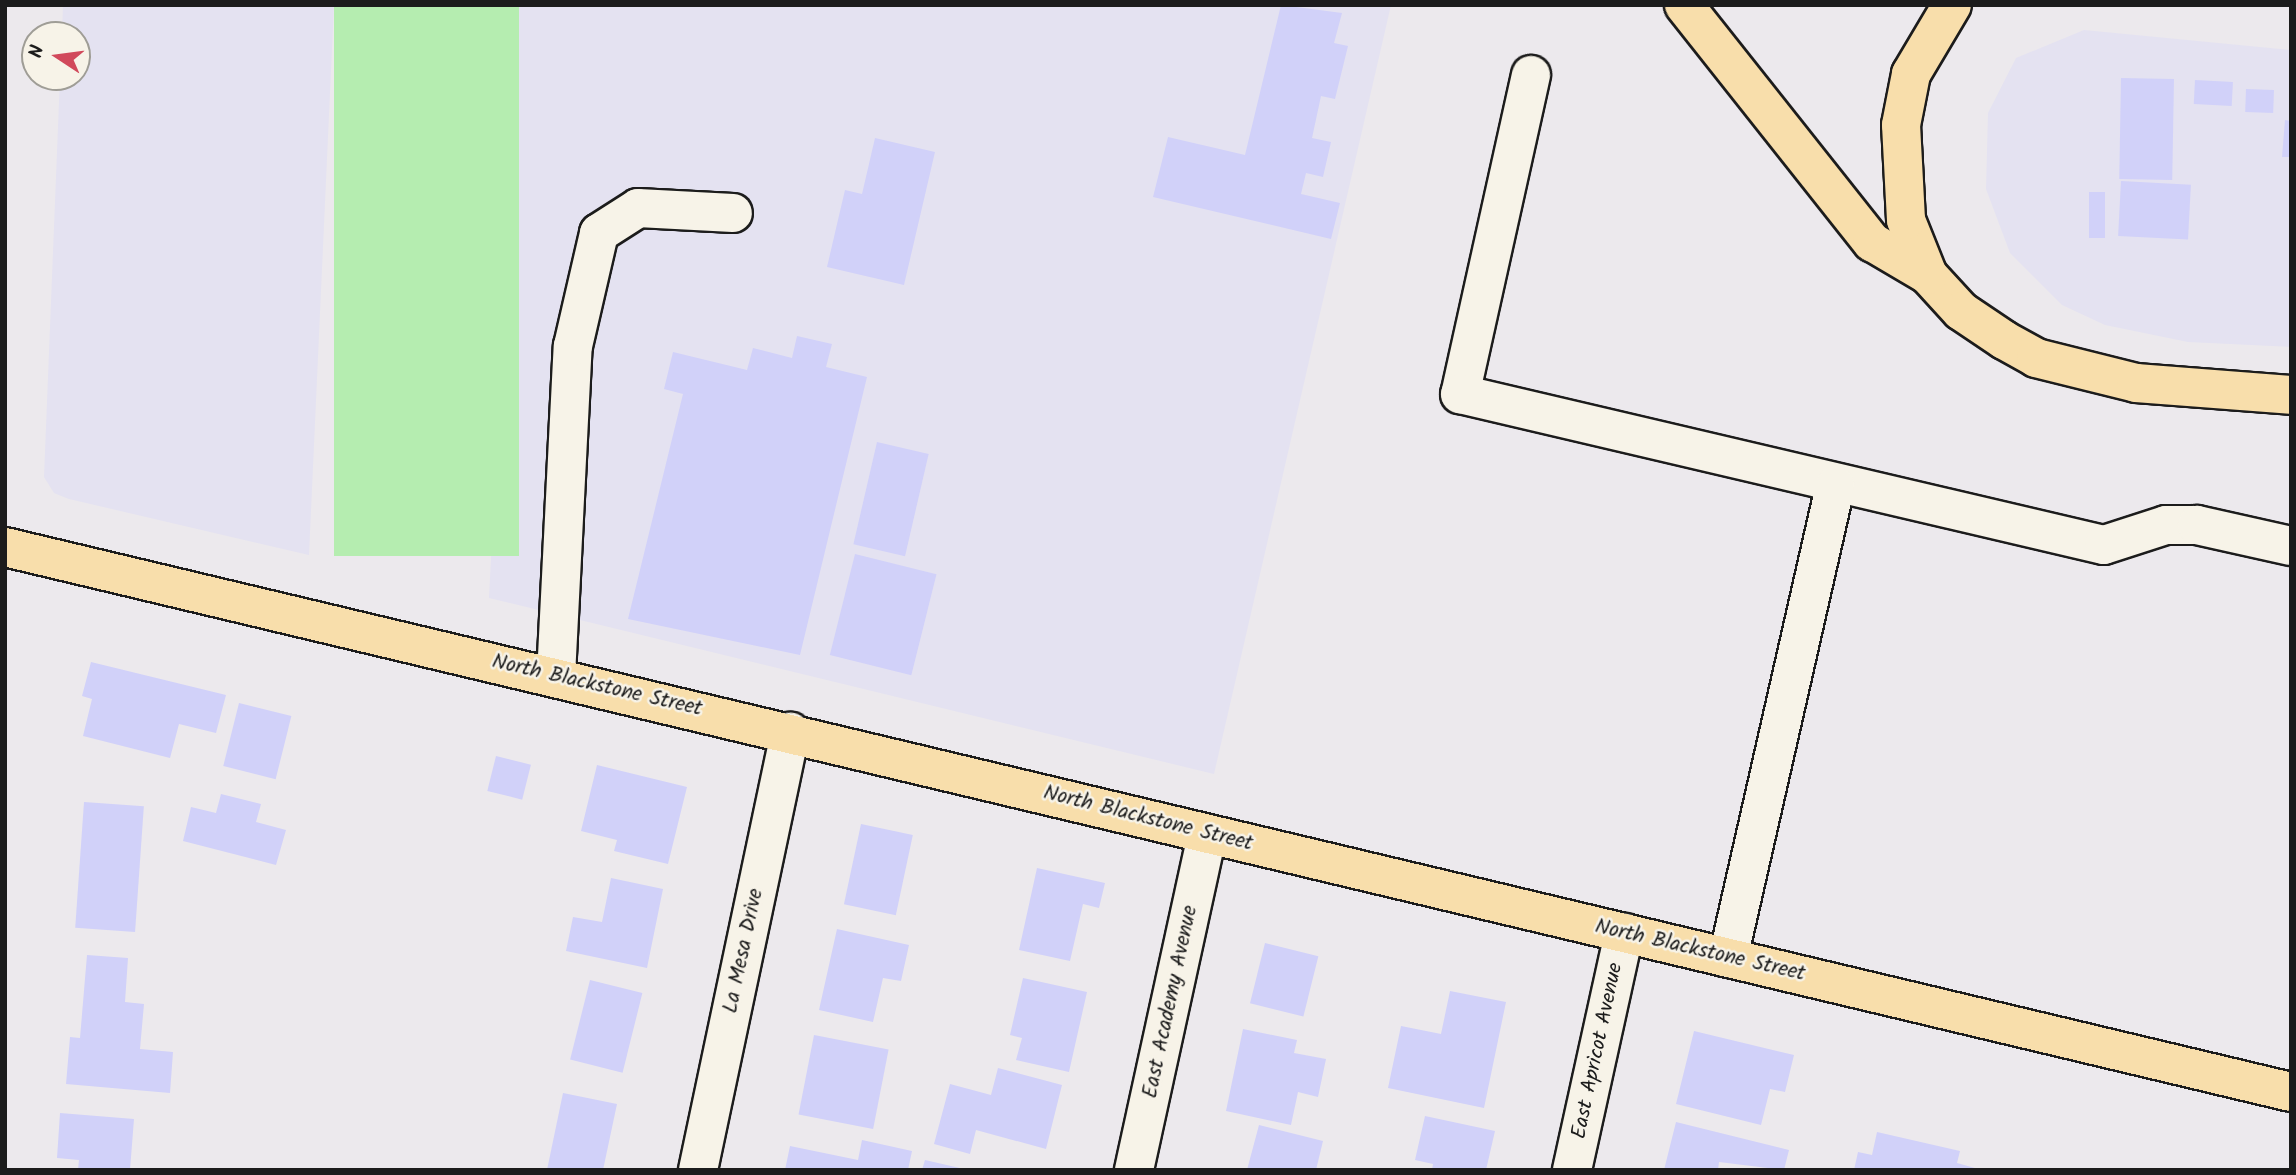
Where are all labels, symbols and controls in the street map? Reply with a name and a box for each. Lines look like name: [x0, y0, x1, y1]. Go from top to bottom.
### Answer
north arrow: [21, 21, 91, 91]
text: N: [22, 43, 53, 61]
street label: North Blackstone Street: [489, 650, 705, 722]
street label: North Blackstone Street: [1041, 781, 1255, 857]
street label: La Mesa Drive: [718, 886, 770, 1016]
street label: East Academy Avenue: [1138, 903, 1204, 1101]
street label: North Blackstone Street: [1592, 915, 1808, 987]
street label: East Apricot Avenue: [1567, 961, 1629, 1141]

